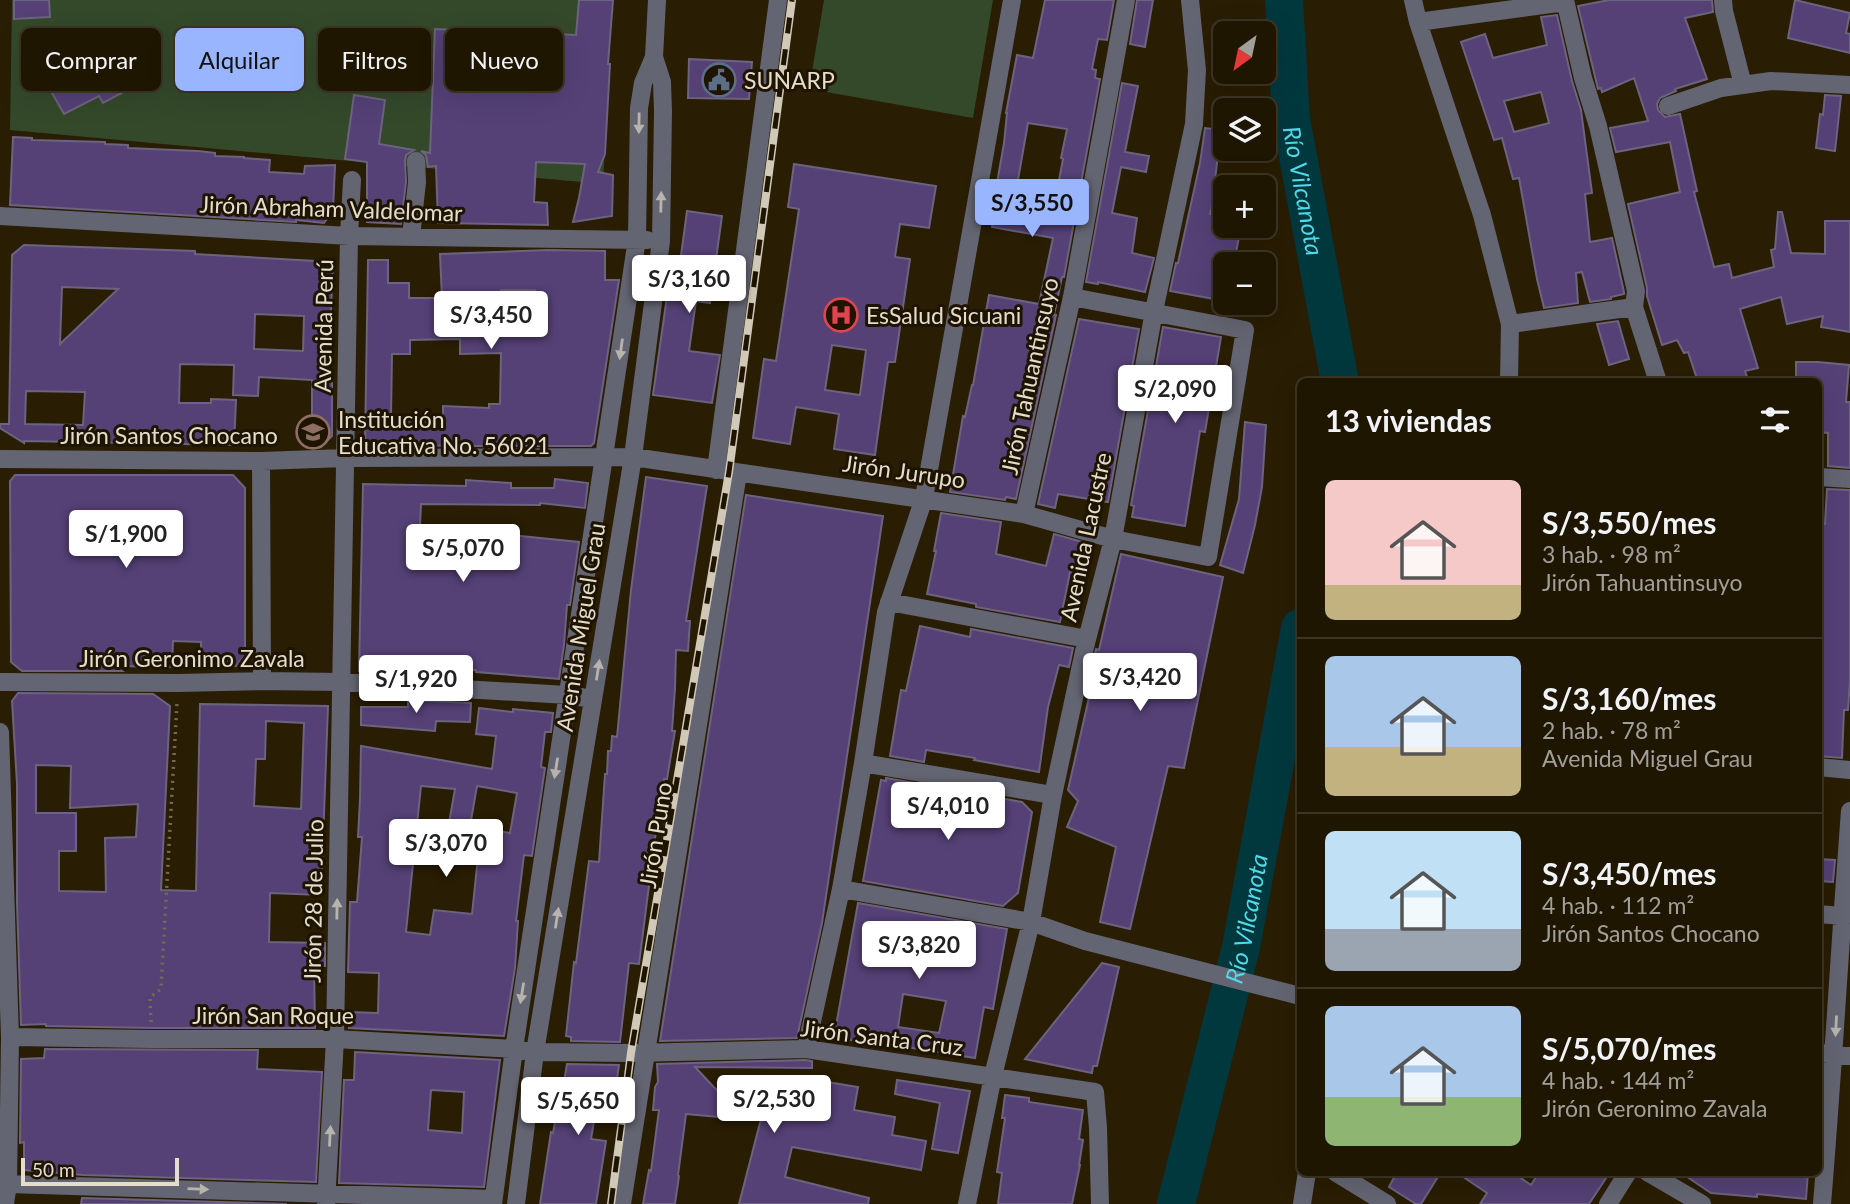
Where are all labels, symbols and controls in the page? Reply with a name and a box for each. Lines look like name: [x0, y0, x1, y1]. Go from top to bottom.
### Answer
north arrow: [1213, 21, 1276, 84]
map controls: [1213, 21, 1276, 315]
chip: Comprar: [21, 28, 161, 91]
chip: Alquilar: [175, 28, 304, 91]
chip: Filtros: [318, 28, 431, 91]
chip: Nuevo: [445, 28, 563, 91]
public building icon: SUNARP: [700, 61, 738, 99]
place label: SUNARP: [744, 66, 835, 94]
button: layers: [1213, 98, 1276, 161]
one-way arrow: [633, 112, 645, 134]
water label: Río Vilcanota: [1278, 123, 1331, 258]
button: +: [1213, 175, 1276, 238]
pin: S/3,550: [967, 180, 1097, 239]
text: S/3,550: [991, 188, 1073, 216]
street label: Jirón Abraham Valdelomar: [199, 189, 464, 227]
one-way arrow: [655, 191, 667, 213]
button: −: [1213, 252, 1276, 315]
pin: S/3,160: [624, 256, 754, 315]
street label: Avenida Perú: [308, 259, 338, 393]
text: S/3,160: [648, 264, 730, 292]
street label: Jirón Tahuantinsuyo: [994, 275, 1064, 477]
pin: S/3,450: [426, 292, 556, 351]
hospital icon: EsSalud Sicuani: [822, 296, 860, 334]
text: S/3,450: [450, 300, 532, 328]
place label: EsSalud Sicuani: [866, 301, 1021, 329]
one-way arrow: [615, 338, 626, 360]
pin: S/2,090: [1110, 366, 1240, 425]
text: S/2,090: [1134, 374, 1216, 402]
icon: filters: [1756, 401, 1794, 439]
text: 13 viviendas: [1325, 402, 1492, 438]
place label: Institución Educativa No. 56021: [338, 405, 550, 459]
school or university icon: Institución Educativa No. 56021: [294, 413, 332, 451]
street label: Jirón Santos Chocano: [60, 421, 278, 449]
street label: Jirón Jurupo: [841, 449, 967, 493]
street label: Avenida Lacustre: [1053, 450, 1117, 624]
text: S/3,550/mes: [1542, 504, 1716, 540]
icon: home: [1381, 508, 1465, 592]
pin: S/1,900: [61, 510, 191, 570]
text: S/1,900: [85, 519, 167, 547]
street label: Avenida Miguel Grau: [550, 521, 610, 733]
pin: S/5,070: [398, 524, 528, 584]
text: S/5,070: [422, 533, 504, 561]
text: 3 hab. · 98 m²: [1542, 540, 1681, 568]
text: Jirón Tahuantinsuyo: [1542, 568, 1743, 596]
street label: Jirón Geronimo Zavala: [79, 644, 305, 672]
pin: S/3,420: [1075, 654, 1205, 713]
pin: S/1,920: [351, 656, 481, 715]
one-way arrow: [593, 659, 604, 681]
text: S/3,420: [1099, 662, 1181, 690]
text: S/1,920: [375, 664, 457, 692]
text: S/3,160/mes: [1542, 680, 1716, 716]
icon: home: [1381, 684, 1465, 768]
text: 2 hab. · 78 m²: [1542, 716, 1681, 744]
text: Avenida Miguel Grau: [1542, 744, 1753, 772]
one-way arrow: [550, 757, 561, 779]
street label: Jirón Puno: [633, 780, 677, 890]
pin: S/4,010: [883, 782, 1013, 842]
text: S/4,010: [907, 791, 989, 819]
street label: Jirón 28 de Julio: [298, 819, 328, 983]
pin: S/3,070: [381, 820, 511, 879]
text: S/3,070: [405, 828, 487, 856]
water label: Río Vilcanota: [1218, 851, 1272, 986]
text: S/3,450/mes: [1542, 855, 1716, 891]
icon: home: [1381, 859, 1465, 943]
text: 4 hab. · 112 m²: [1542, 891, 1694, 919]
one-way arrow: [332, 897, 343, 919]
one-way arrow: [552, 907, 563, 929]
text: Jirón Santos Chocano: [1542, 919, 1760, 947]
pin: S/3,820: [854, 922, 984, 981]
text: S/3,820: [878, 930, 960, 958]
one-way arrow: [516, 982, 527, 1004]
street label: Jirón San Roque: [192, 1001, 354, 1029]
street label: Jirón Santa Cruz: [799, 1013, 965, 1061]
one-way arrow: [1830, 1015, 1841, 1037]
text: S/5,070/mes: [1542, 1030, 1716, 1066]
icon: home: [1381, 1034, 1465, 1118]
text: 4 hab. · 144 m²: [1542, 1066, 1694, 1094]
pin: S/2,530: [709, 1076, 839, 1135]
pin: S/5,650: [513, 1078, 643, 1137]
text: S/2,530: [733, 1084, 815, 1112]
text: S/5,650: [537, 1086, 619, 1114]
text: Jirón Geronimo Zavala: [1542, 1094, 1768, 1122]
one-way arrow: [325, 1125, 336, 1147]
scale bar: [21, 1155, 178, 1187]
text: 50 m: [32, 1158, 75, 1181]
one-way arrow: [187, 1184, 209, 1195]

